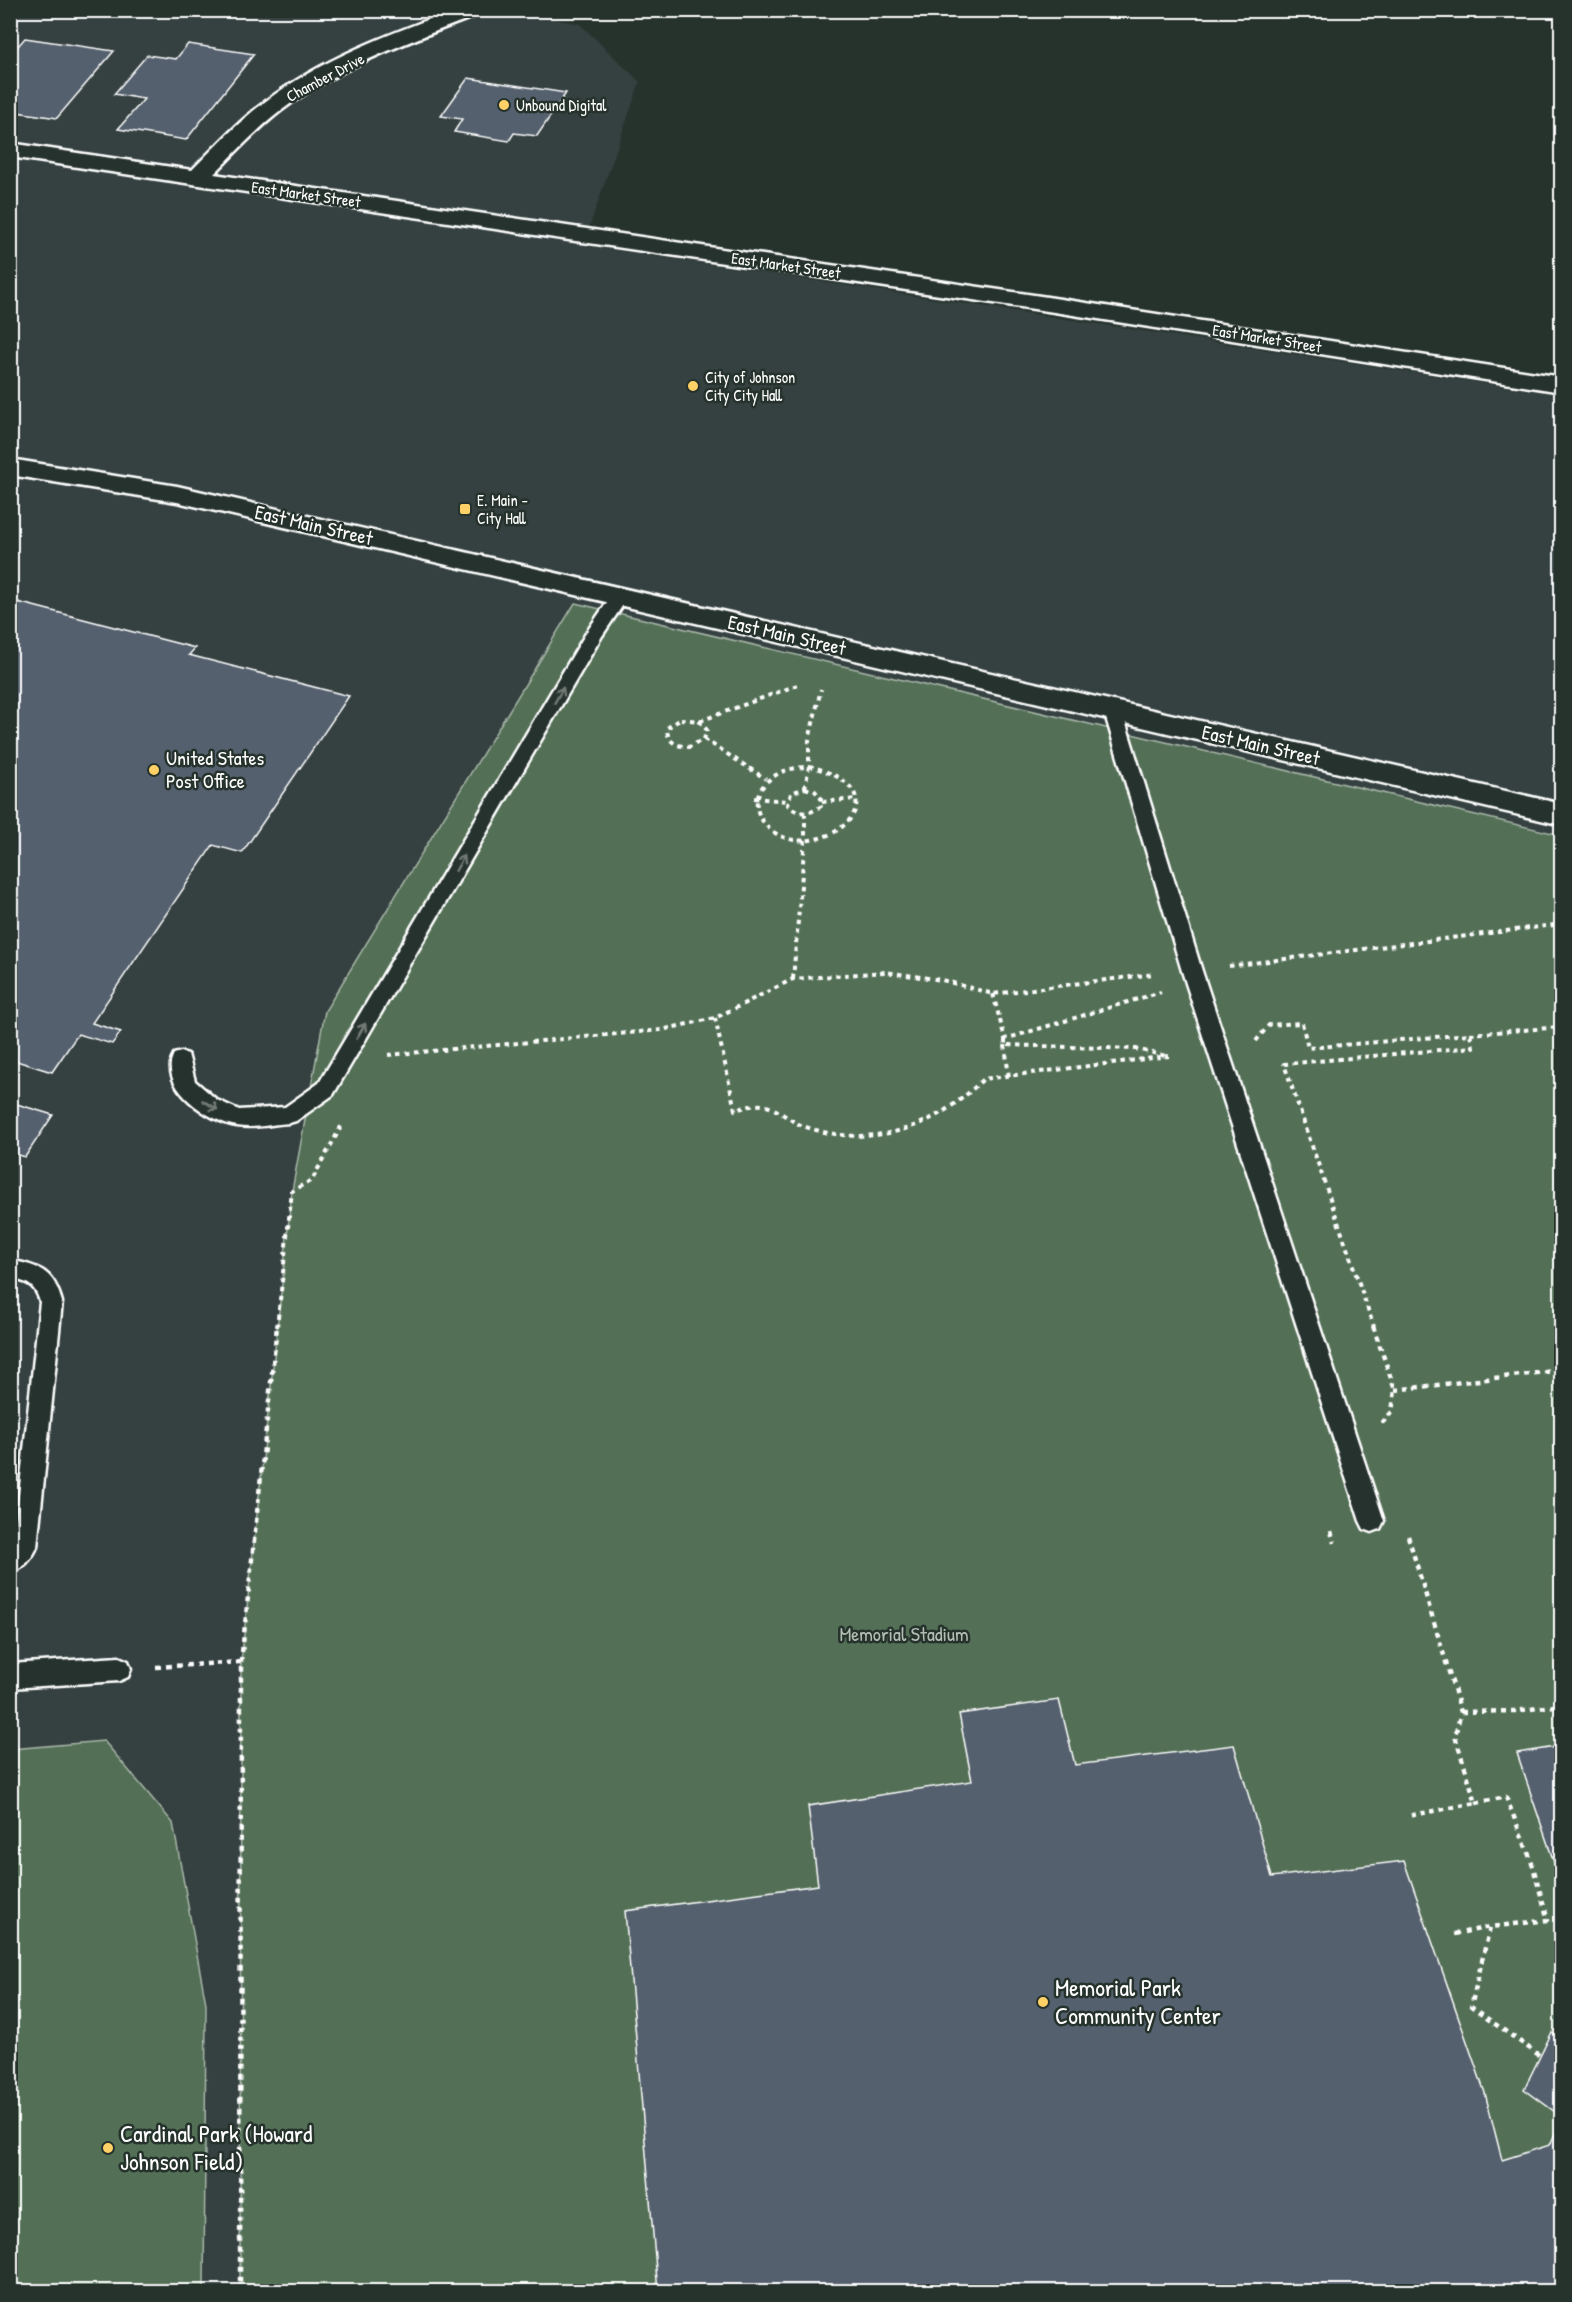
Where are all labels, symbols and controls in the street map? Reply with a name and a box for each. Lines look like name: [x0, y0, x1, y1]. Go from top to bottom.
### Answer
street label: Chamber Drive: [282, 47, 368, 107]
place label: Unbound Digital: [516, 94, 607, 116]
marker: Unbound Digital: [497, 98, 511, 112]
street label: East Market Street: [250, 175, 363, 213]
street label: East Market Street: [730, 246, 843, 284]
street label: East Market Street: [1211, 319, 1324, 358]
place label: City of Johnson City City Hall: [705, 366, 795, 406]
marker: City of Johnson City City Hall: [686, 379, 700, 393]
place label: E. Main - City Hall: [477, 489, 528, 529]
street label: East Main Street: [252, 498, 377, 551]
marker: E. Main - City Hall: [458, 502, 472, 516]
street label: East Main Street: [725, 608, 850, 661]
one-way arrow: [553, 687, 565, 704]
street label: East Main Street: [1199, 718, 1324, 771]
place label: United States Post Office: [166, 744, 264, 794]
marker: United States Post Office: [147, 763, 161, 777]
one-way arrow: [455, 855, 467, 872]
one-way arrow: [356, 1023, 368, 1040]
one-way arrow: [202, 1098, 219, 1111]
park label: Memorial Stadium: [839, 1620, 969, 1647]
place label: Memorial Park Community Center: [1055, 1971, 1221, 2031]
marker: Memorial Park Community Center: [1036, 1995, 1050, 2009]
place label: Cardinal Park (Howard Johnson Field): [120, 2117, 312, 2177]
marker: Cardinal Park (Howard Johnson Field): [101, 2141, 115, 2155]

